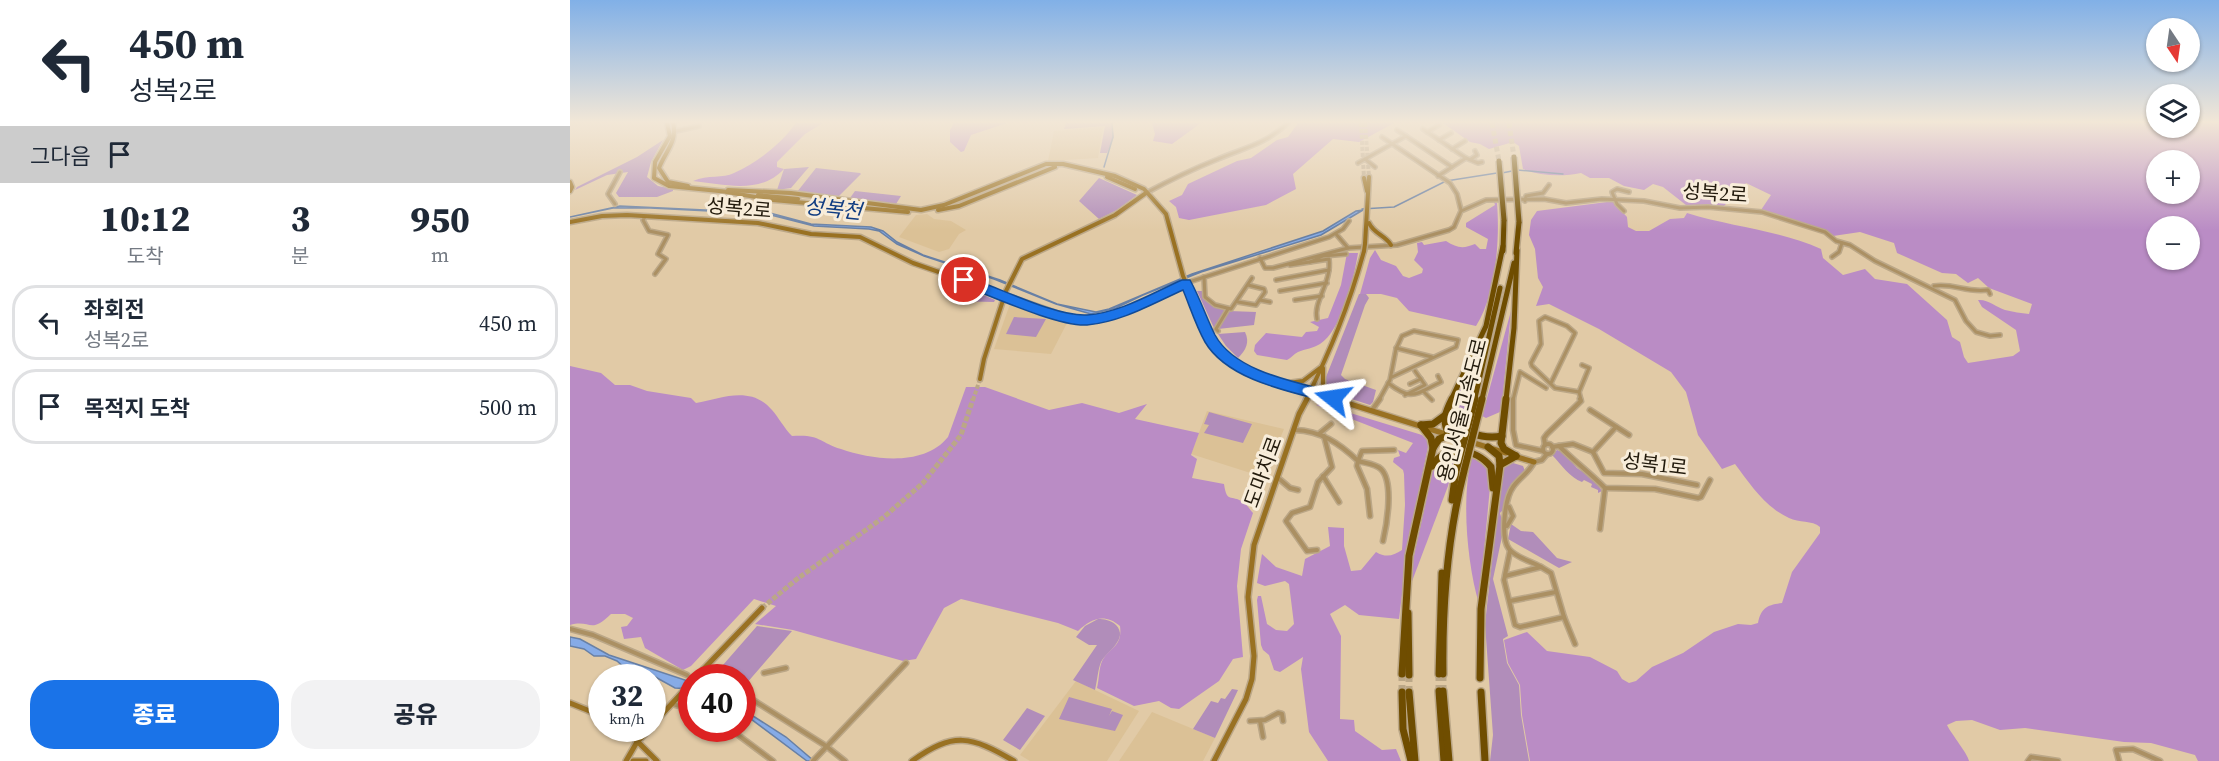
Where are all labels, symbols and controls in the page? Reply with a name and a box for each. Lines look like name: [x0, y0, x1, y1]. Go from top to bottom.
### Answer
text: 450 m: [129, 14, 244, 72]
north arrow: [2146, 18, 2200, 72]
map controls: [2146, 18, 2200, 270]
icon: left: [30, 24, 108, 102]
text: 성복2로: [129, 72, 217, 109]
button: layers: [2146, 84, 2200, 138]
icon: arrive: [103, 138, 136, 171]
text: 그다음: [30, 141, 91, 171]
button: +: [2146, 150, 2200, 204]
street label: 성복2로: [1682, 177, 1748, 209]
street label: 성복2로: [705, 191, 773, 225]
water label: 성복천: [803, 191, 866, 226]
text: 10:12: [100, 194, 190, 243]
text: 3: [290, 194, 310, 243]
text: 950: [410, 195, 470, 244]
button: −: [2146, 216, 2200, 270]
text: m: [431, 241, 449, 269]
text: 도착: [127, 242, 164, 270]
text: 분: [291, 242, 310, 270]
pin: [938, 254, 989, 305]
icon: arrive: [947, 263, 980, 296]
text: 좌회전: [84, 294, 145, 324]
icon: left: [33, 306, 66, 339]
text: 450 m: [479, 308, 537, 338]
text: 성복2로: [84, 326, 149, 354]
street label: 용인서울고속도로: [1431, 335, 1493, 485]
position arrow: [1301, 366, 1365, 430]
icon: arrive: [33, 390, 66, 423]
text: 500 m: [479, 392, 537, 422]
text: 목적지 도착: [84, 393, 190, 423]
street label: 도마치로: [1237, 433, 1289, 511]
street label: 성복1로: [1621, 446, 1689, 482]
speed limit sign: 40: [678, 664, 756, 742]
text: 32: [611, 675, 643, 716]
button: 종료: [30, 680, 279, 749]
button: 공유: [291, 680, 540, 749]
text: km/h: [609, 708, 645, 729]

